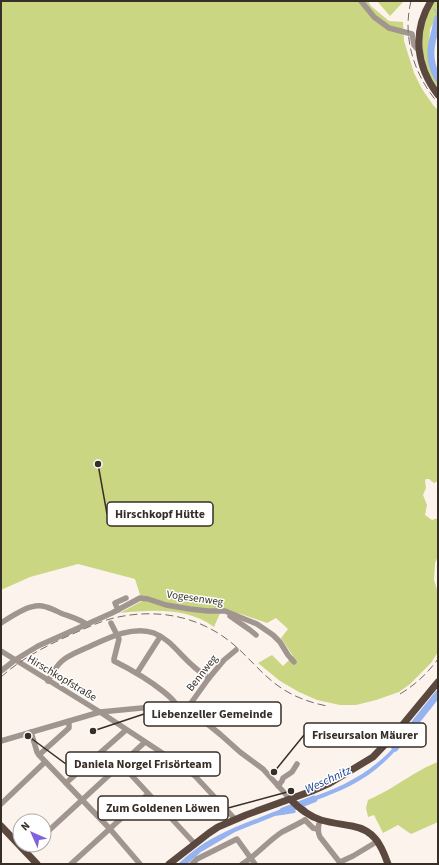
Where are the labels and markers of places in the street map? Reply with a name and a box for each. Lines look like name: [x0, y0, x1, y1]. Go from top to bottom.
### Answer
callout: Hirschkopf Hütte: [107, 502, 213, 526]
callout: Liebenzeller Gemeinde: [144, 702, 281, 726]
callout: Friseursalon Mäurer: [304, 723, 426, 747]
callout: Daniela Norgel Frisörteam: [66, 752, 220, 776]
callout: Zum Goldenen Löwen: [98, 796, 228, 820]

